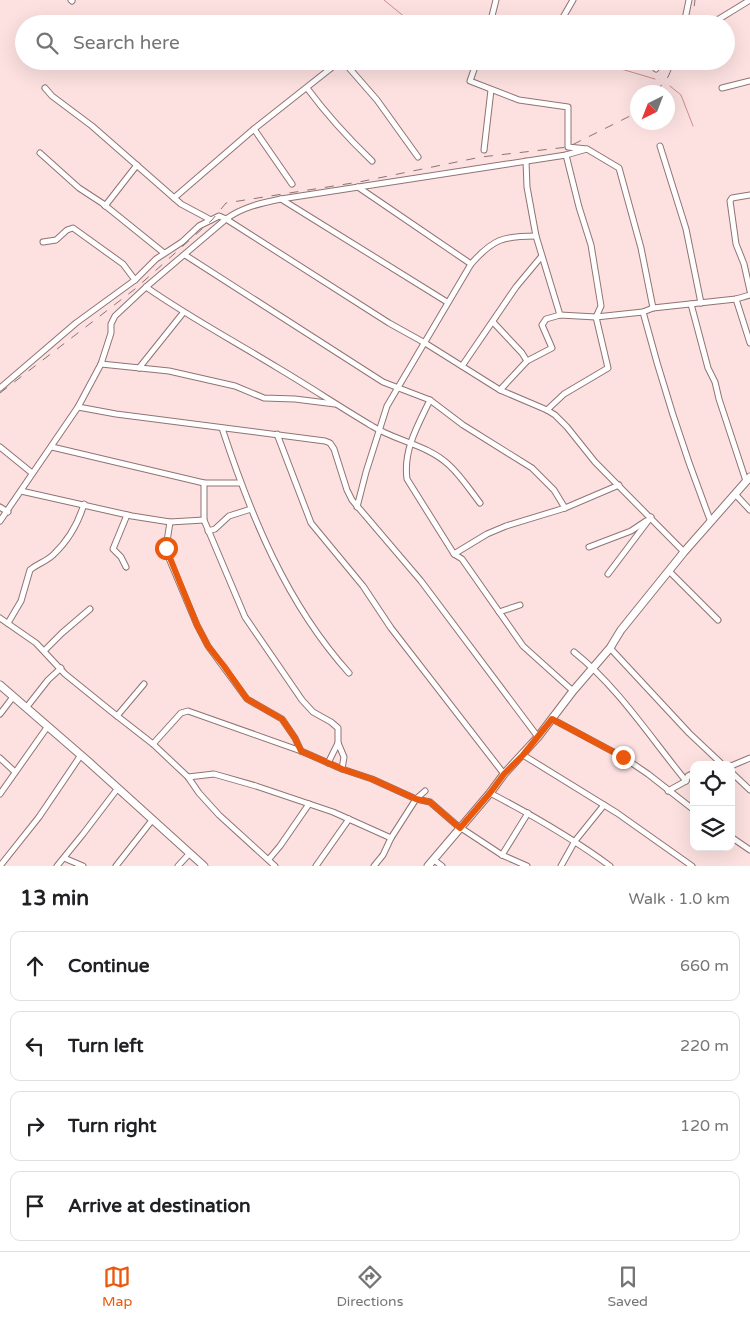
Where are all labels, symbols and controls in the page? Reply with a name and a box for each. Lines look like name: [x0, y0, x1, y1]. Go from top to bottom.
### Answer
search box: [15, 15, 735, 70]
icon: search: [33, 29, 61, 57]
text: Search here: [73, 32, 180, 54]
north arrow: [630, 85, 675, 130]
route start: [155, 537, 178, 560]
route end: [612, 746, 635, 769]
map controls: [690, 761, 735, 851]
button: locate: [690, 761, 735, 806]
button: layers: [690, 806, 735, 851]
text: 13 min: [20, 886, 89, 911]
text: Walk · 1.0 km: [628, 889, 730, 909]
icon: ahead: [21, 952, 49, 980]
text: Continue: [68, 955, 150, 977]
text: 660 m: [680, 956, 729, 976]
icon: left: [21, 1032, 49, 1060]
text: Turn left: [68, 1035, 144, 1057]
text: 220 m: [680, 1036, 729, 1056]
icon: right: [21, 1112, 49, 1140]
text: Turn right: [68, 1115, 156, 1137]
text: 120 m: [680, 1116, 729, 1136]
icon: arrive: [21, 1192, 49, 1220]
text: Arrive at destination: [68, 1195, 251, 1217]
tab: Map: [102, 1263, 132, 1310]
tab: Directions: [336, 1263, 403, 1310]
tab: Saved: [607, 1263, 648, 1310]

